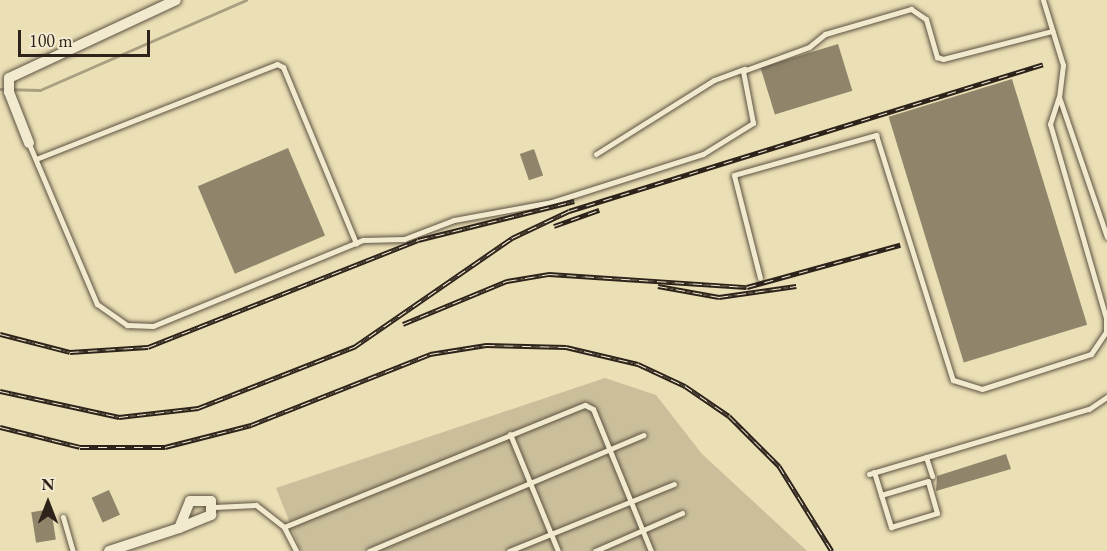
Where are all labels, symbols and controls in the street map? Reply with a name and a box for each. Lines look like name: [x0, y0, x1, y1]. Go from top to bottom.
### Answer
scale bar: [21, 18, 153, 56]
text: 100 m: [29, 29, 73, 52]
north arrow: [18, 473, 78, 533]
text: N: [42, 474, 54, 495]

